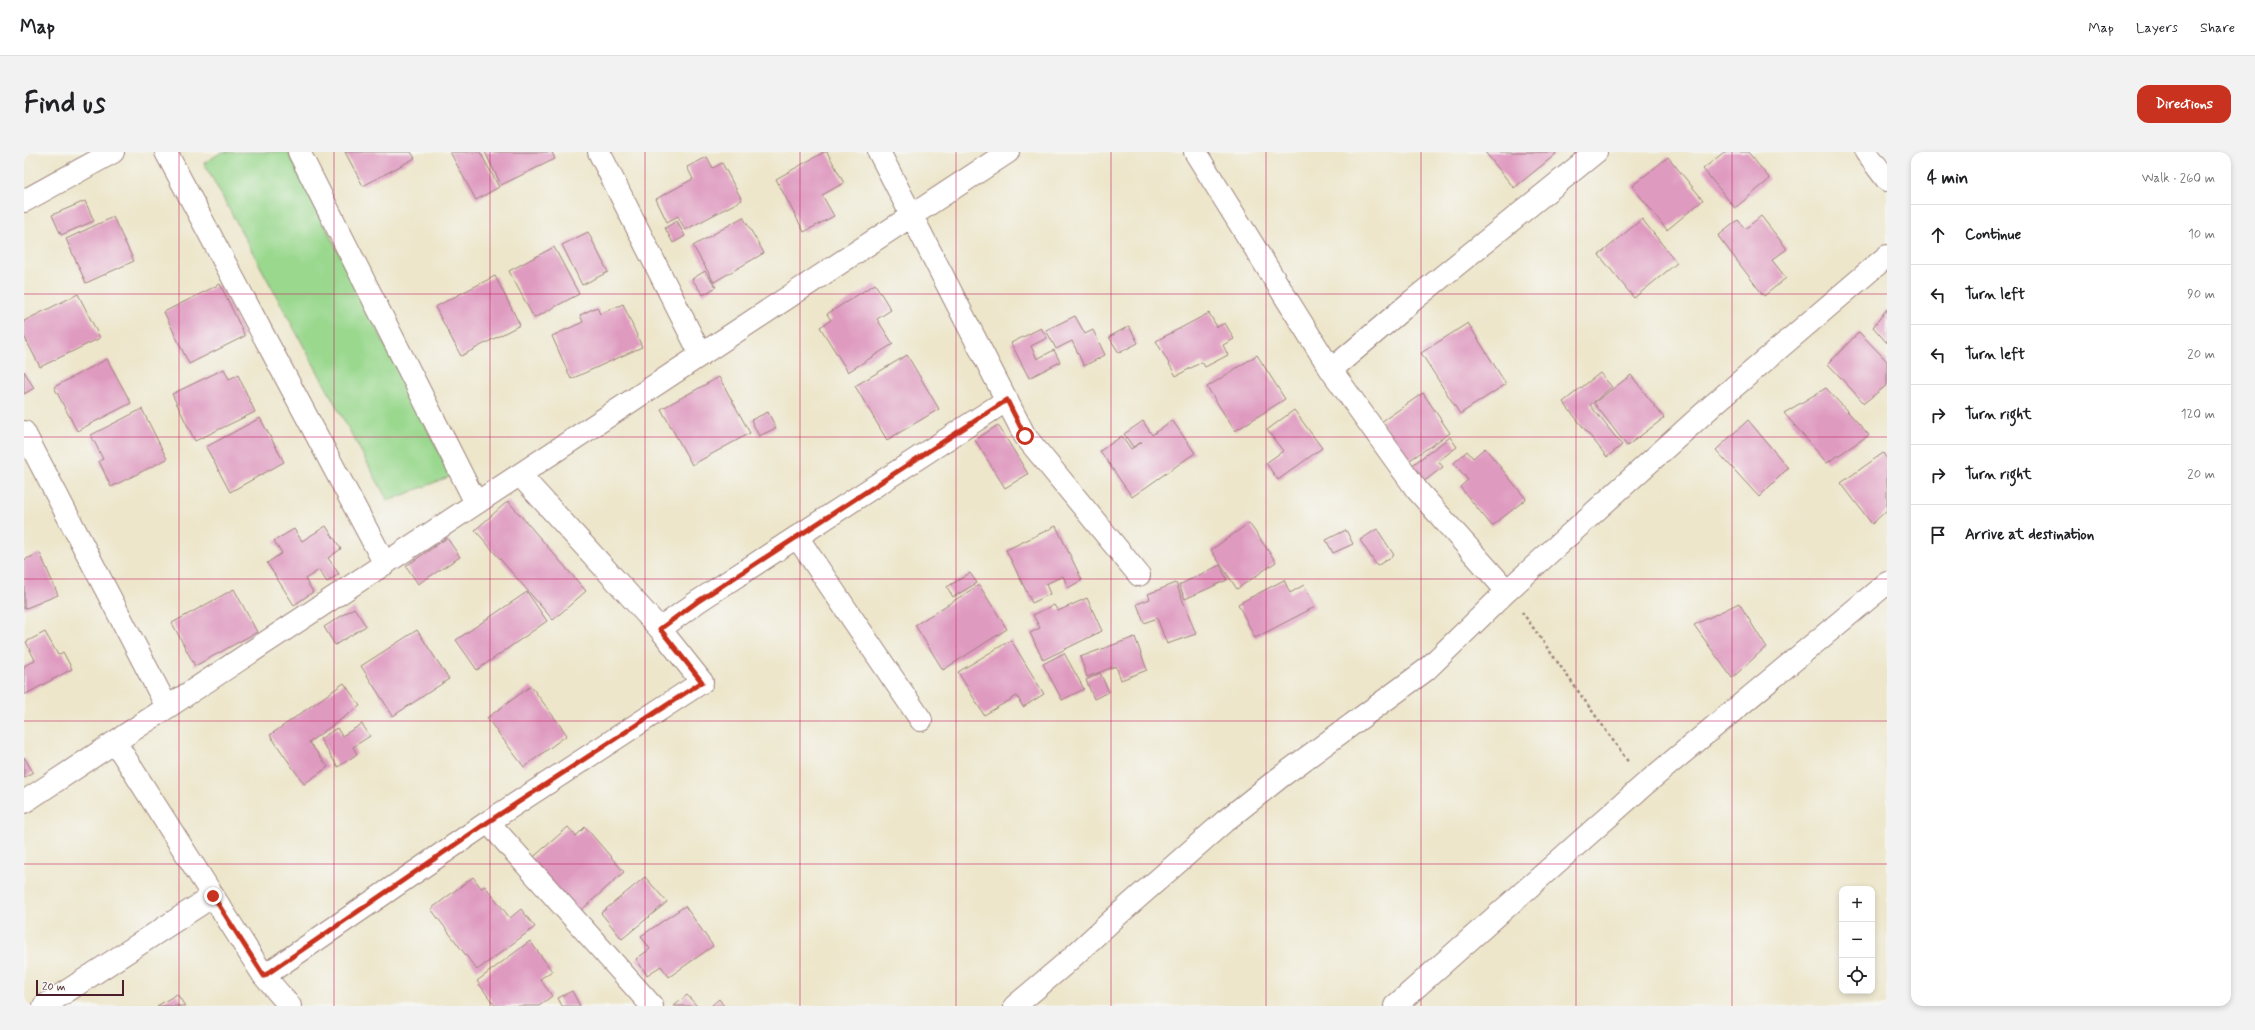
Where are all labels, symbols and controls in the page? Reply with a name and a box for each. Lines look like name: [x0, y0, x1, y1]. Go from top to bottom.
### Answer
text: Map: [20, 15, 55, 40]
text: Map: [2088, 19, 2114, 37]
text: Layers: [2136, 19, 2178, 37]
text: Share: [2200, 19, 2235, 37]
button: Directions: [2137, 85, 2231, 123]
text: Find us: [24, 86, 105, 123]
text: 4 min: [1927, 167, 1968, 189]
text: Walk · 260 m: [2142, 170, 2215, 187]
icon: ahead: [1927, 224, 1949, 246]
text: Continue: [1965, 225, 2021, 245]
text: 10 m: [2188, 226, 2215, 243]
icon: left: [1927, 284, 1949, 306]
text: Turn left: [1965, 285, 2025, 305]
text: 90 m: [2187, 286, 2215, 303]
icon: left: [1927, 344, 1949, 366]
text: Turn left: [1965, 345, 2025, 365]
text: 20 m: [2187, 346, 2215, 363]
icon: right: [1927, 404, 1949, 426]
text: Turn right: [1965, 405, 2032, 425]
text: 120 m: [2181, 406, 2215, 423]
route start: [1016, 427, 1034, 445]
icon: right: [1927, 464, 1949, 486]
text: Turn right: [1965, 465, 2032, 485]
text: 20 m: [2187, 466, 2215, 483]
icon: arrive: [1927, 524, 1949, 546]
text: Arrive at destination: [1965, 525, 2094, 545]
map controls: [1839, 886, 1875, 994]
button: +: [1839, 886, 1875, 922]
route end: [204, 887, 222, 905]
button: −: [1839, 922, 1875, 958]
button: locate: [1839, 958, 1875, 994]
scale bar: [36, 978, 124, 997]
text: 20 m: [42, 980, 65, 994]

